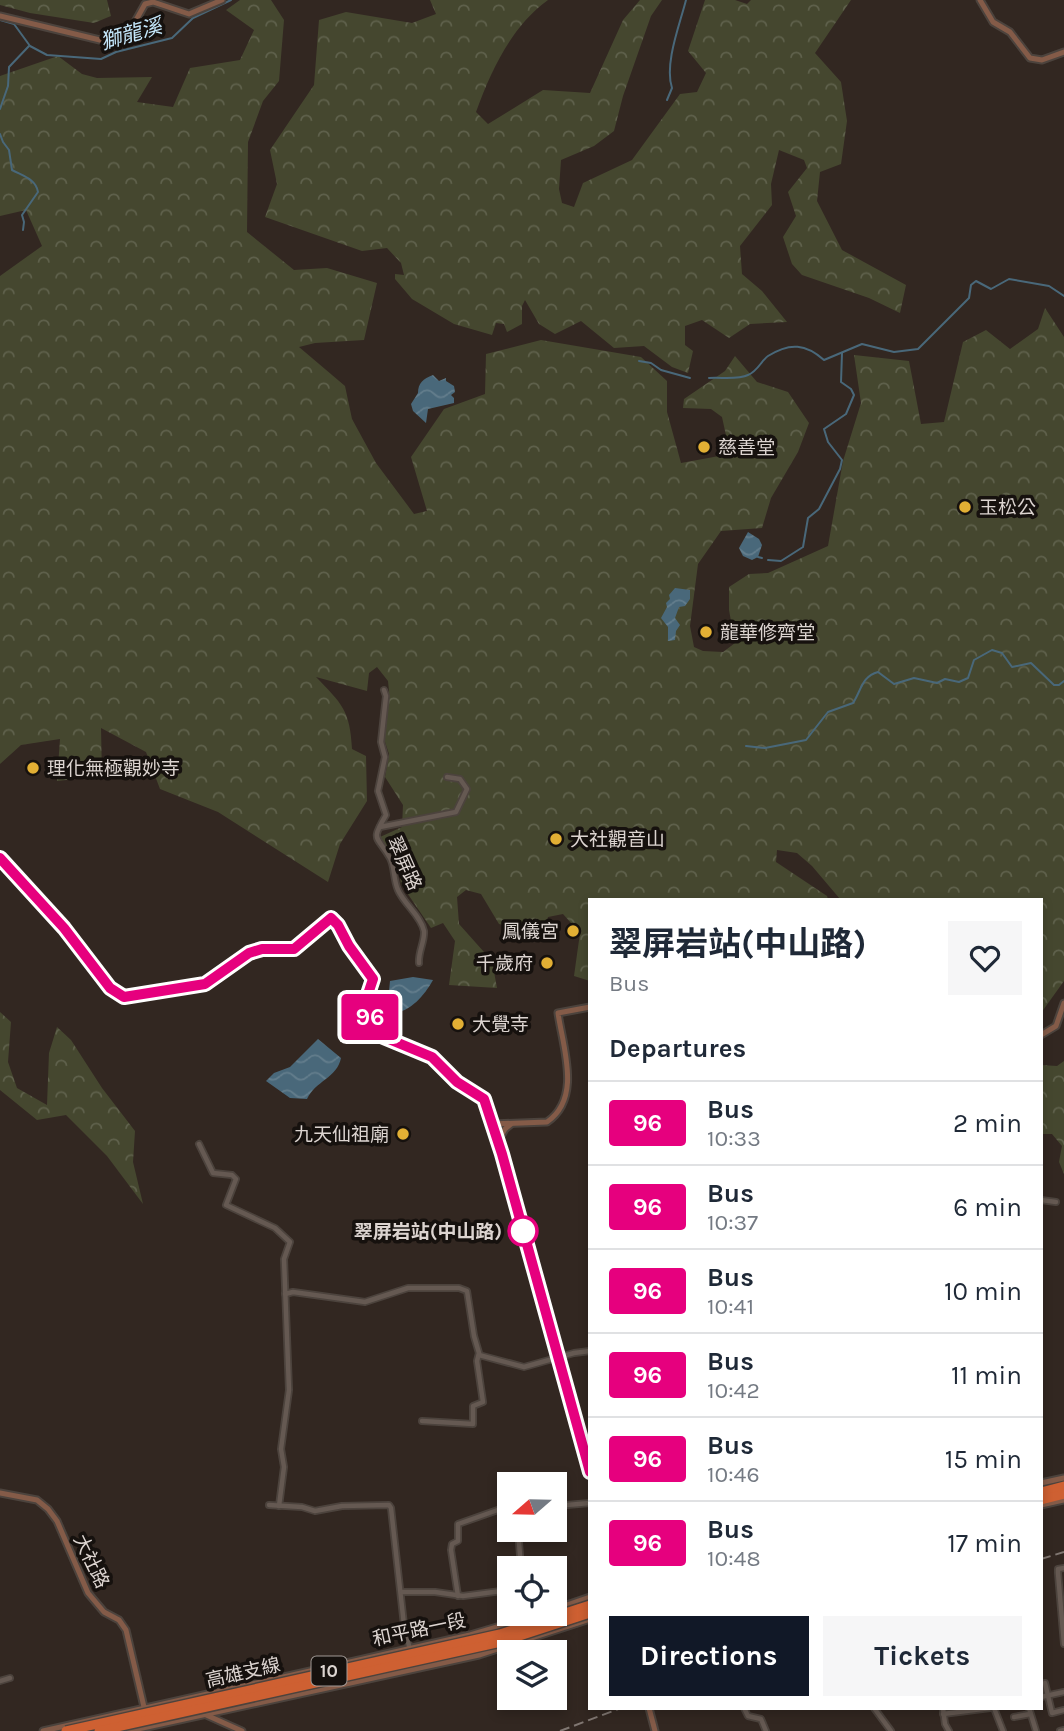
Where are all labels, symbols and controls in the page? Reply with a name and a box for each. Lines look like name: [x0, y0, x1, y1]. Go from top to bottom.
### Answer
water label: 獅龍溪: [97, 13, 167, 54]
place label: 慈善堂: [718, 437, 775, 459]
marker: 慈善堂: [696, 439, 712, 455]
place label: 玉松公: [979, 497, 1036, 519]
marker: 玉松公: [957, 499, 973, 515]
place label: 龍華修齊堂: [720, 622, 815, 644]
marker: 龍華修齊堂: [698, 624, 714, 640]
place label: 理化無極觀妙寺: [47, 758, 180, 780]
marker: 理化無極觀妙寺: [25, 760, 41, 776]
place label: 大社觀音山: [570, 829, 665, 851]
marker: 大社觀音山: [548, 831, 564, 847]
street label: 翠屏路: [382, 833, 426, 894]
place label: 鳳儀宮: [502, 921, 559, 943]
button: heart: [948, 921, 1022, 995]
marker: 鳳儀宮: [565, 923, 581, 939]
text: 翠屏岩站(中山路): [609, 925, 866, 963]
place label: 千歲府: [476, 953, 533, 975]
marker: 千歲府: [539, 955, 555, 971]
text: Bus: [609, 970, 649, 997]
line badge: 96: [338, 994, 402, 1040]
text: 96: [355, 1003, 385, 1031]
place label: 大覺寺: [472, 1014, 529, 1036]
marker: 大覺寺: [450, 1016, 466, 1032]
text: Departures: [609, 1033, 746, 1064]
text: Bus: [707, 1094, 754, 1125]
text: 2 min: [953, 1108, 1022, 1139]
text: 96: [633, 1109, 662, 1137]
place label: 九天仙祖廟: [294, 1124, 389, 1146]
text: 10:33: [707, 1125, 761, 1152]
marker: 九天仙祖廟: [395, 1126, 411, 1142]
text: Bus: [707, 1178, 754, 1209]
text: 6 min: [953, 1192, 1022, 1223]
text: 96: [633, 1193, 662, 1221]
text: 10:37: [707, 1209, 758, 1236]
marker: 翠屏岩站(中山路): [508, 1216, 538, 1246]
place label: 翠屏岩站(中山路): [354, 1221, 502, 1243]
text: Bus: [707, 1262, 754, 1293]
text: 10 min: [944, 1276, 1022, 1307]
text: 96: [633, 1277, 662, 1305]
text: 10:41: [707, 1293, 754, 1320]
text: Bus: [707, 1346, 754, 1377]
text: 11 min: [951, 1360, 1022, 1391]
text: 96: [633, 1361, 662, 1389]
text: 10:42: [707, 1377, 760, 1404]
text: Bus: [707, 1430, 754, 1461]
text: 15 min: [945, 1444, 1022, 1475]
text: 96: [633, 1445, 662, 1473]
text: 10:46: [707, 1461, 760, 1488]
north arrow: [497, 1472, 567, 1542]
map controls: [497, 1472, 567, 1710]
text: Bus: [707, 1514, 754, 1545]
text: 17 min: [947, 1528, 1022, 1559]
text: 96: [633, 1529, 662, 1557]
street label: 大社路: [69, 1531, 113, 1592]
text: 10:48: [707, 1545, 761, 1572]
button: locate: [497, 1556, 567, 1626]
street label: 和平路一段: [370, 1609, 468, 1651]
button: Directions: [609, 1616, 809, 1696]
button: Tickets: [823, 1616, 1022, 1696]
button: layers: [497, 1640, 567, 1710]
street label: 高雄支線: [204, 1654, 283, 1692]
road number: 10: [312, 1656, 346, 1686]

